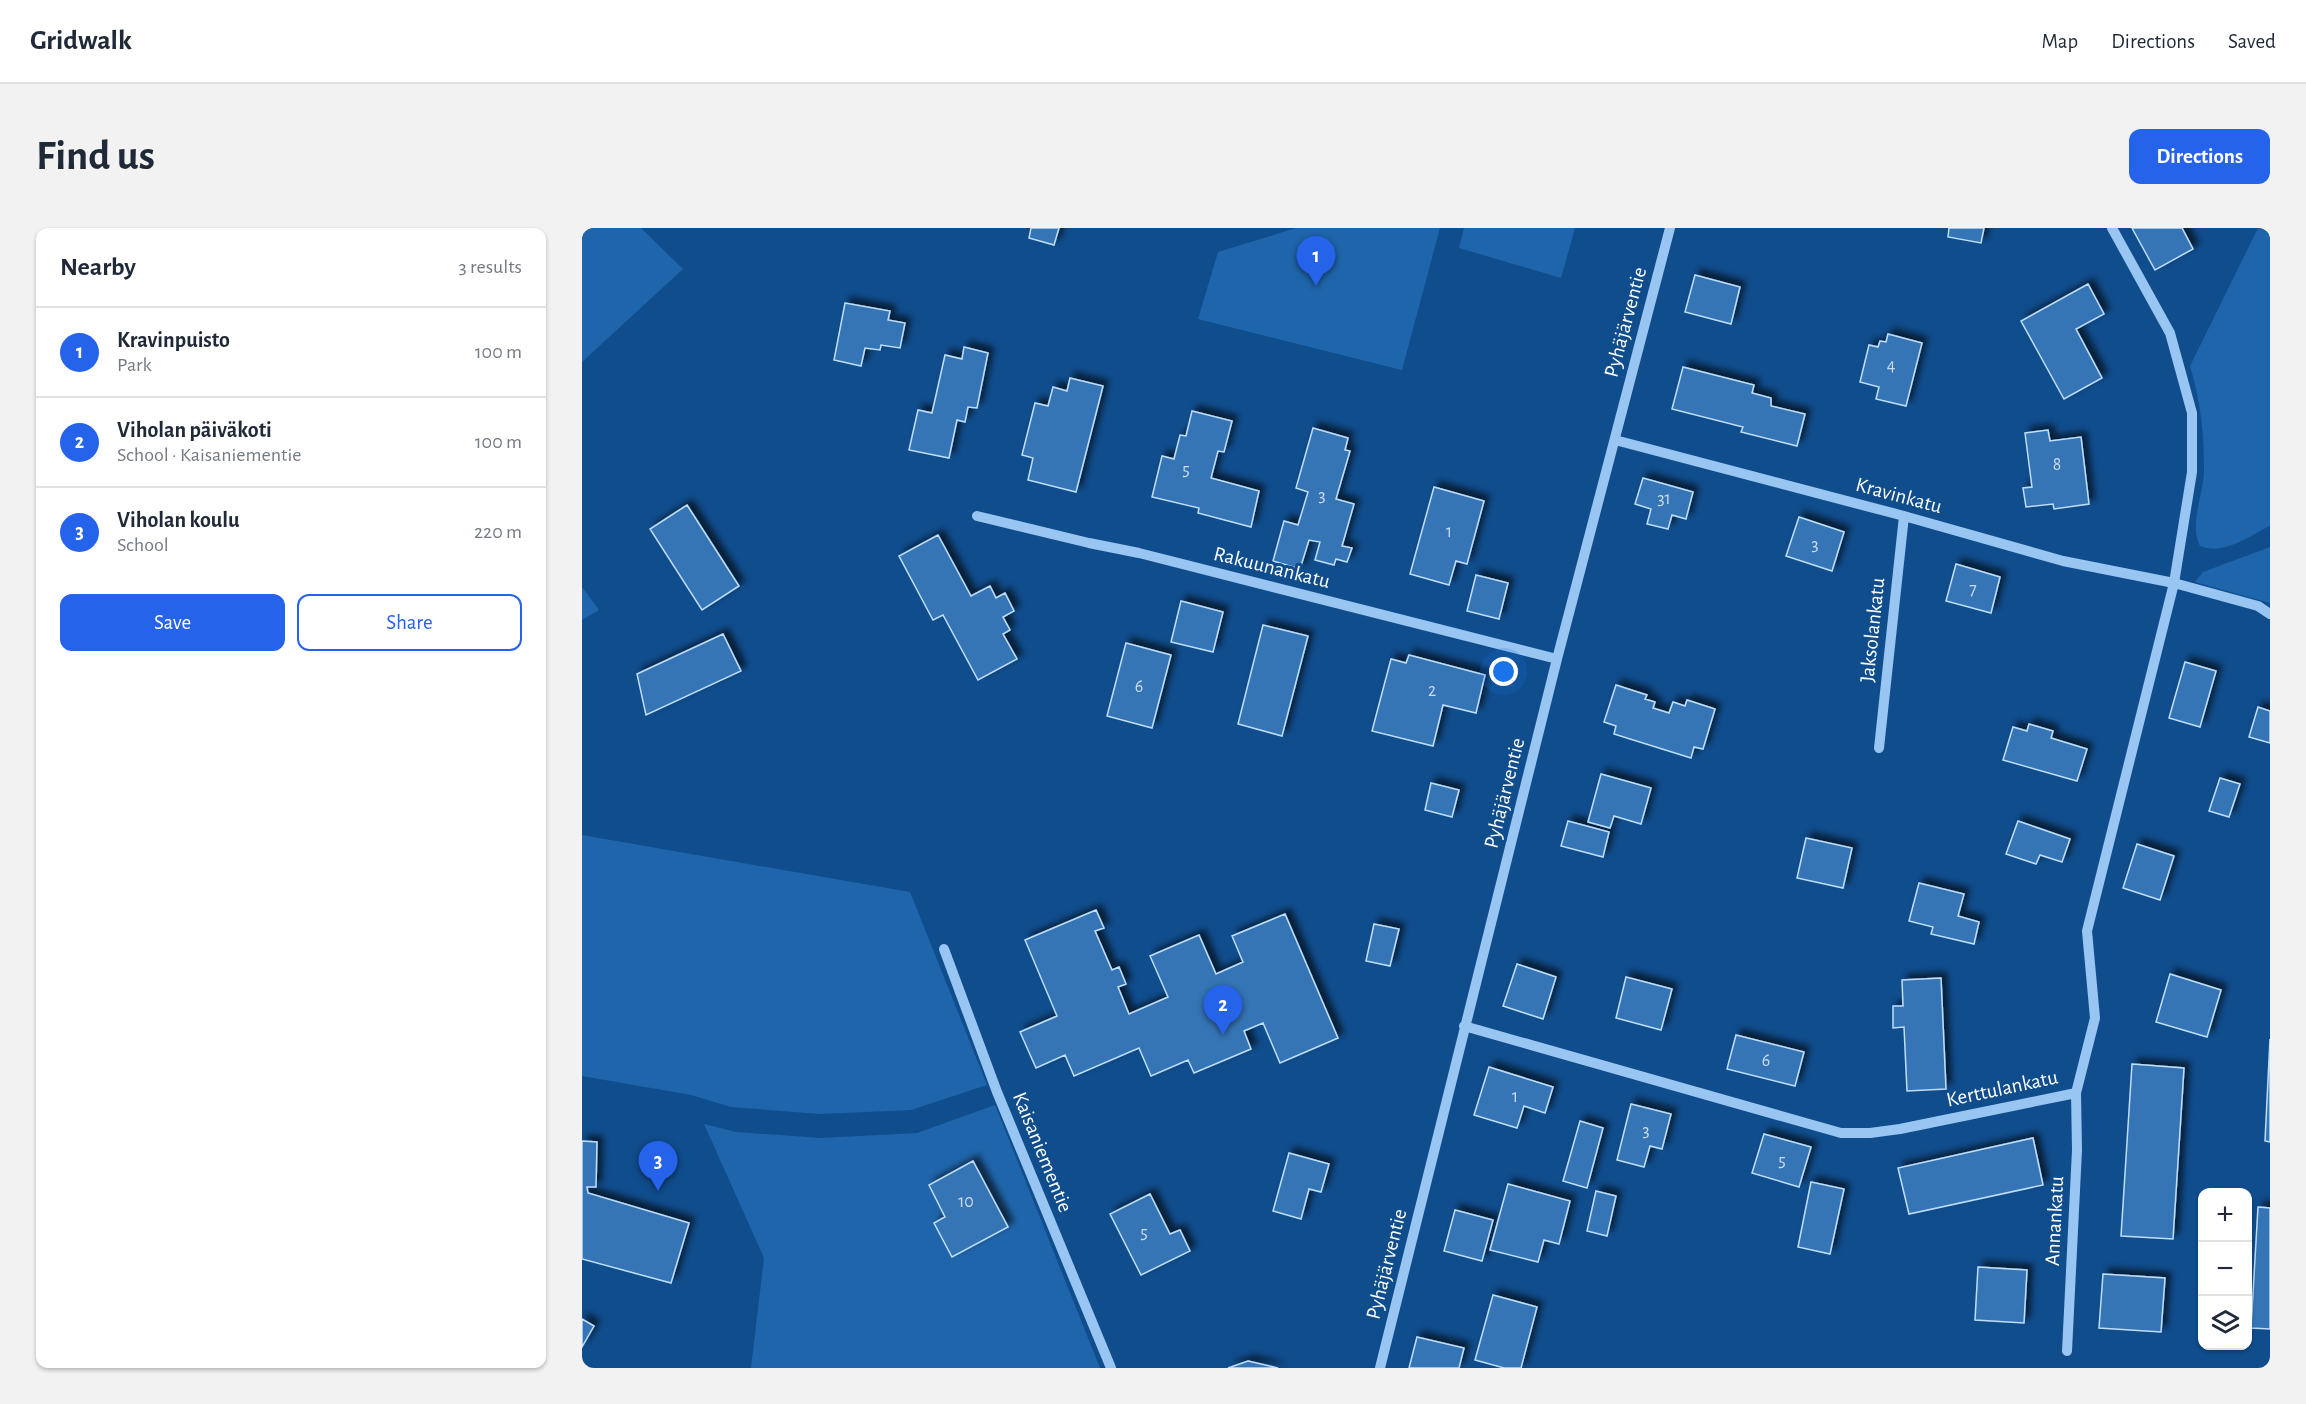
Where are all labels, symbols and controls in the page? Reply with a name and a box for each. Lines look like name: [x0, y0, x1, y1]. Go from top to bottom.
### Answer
text: Gridwalk: [30, 27, 132, 55]
text: Map: [2042, 31, 2078, 52]
text: Directions: [2111, 31, 2195, 52]
text: Saved: [2228, 31, 2276, 52]
button: Directions: [2129, 129, 2270, 184]
text: Find us: [36, 135, 155, 177]
pin: 1: [1296, 236, 1336, 286]
text: Nearby: [60, 254, 136, 280]
text: 3 results: [458, 257, 522, 277]
street label: Pyhäjärventie: [1601, 265, 1650, 380]
text: Kravinpuisto: [117, 329, 230, 351]
text: 1: [76, 342, 83, 362]
text: 100 m: [475, 342, 522, 362]
text: Park: [117, 355, 152, 375]
house number: 4: [1887, 357, 1896, 375]
text: Viholan päiväkoti: [117, 419, 272, 441]
text: 2: [75, 432, 84, 452]
text: 100 m: [475, 432, 522, 452]
text: School · Kaisaniementie: [117, 445, 302, 465]
house number: 8: [2053, 456, 2061, 474]
house number: 5: [1182, 461, 1190, 479]
street label: Kravinkatu: [1853, 474, 1945, 517]
house number: 3: [1318, 487, 1326, 505]
house number: 31: [1657, 490, 1671, 508]
text: Viholan koulu: [117, 509, 240, 531]
text: 3: [75, 522, 84, 542]
text: 220 m: [474, 522, 522, 542]
house number: 1: [1446, 523, 1452, 541]
text: School: [117, 535, 169, 555]
house number: 3: [1811, 536, 1819, 554]
street label: Rakuunankatu: [1212, 543, 1333, 592]
street label: Jaksolankatu: [1857, 576, 1888, 683]
house number: 7: [1969, 581, 1977, 599]
button: Save: [60, 594, 285, 651]
button: Share: [297, 594, 522, 651]
your location: [1489, 657, 1518, 686]
house number: 6: [1135, 678, 1143, 696]
house number: 2: [1428, 682, 1436, 700]
street label: Pyhäjärventie: [1481, 736, 1528, 851]
pin: 2: [1204, 986, 1242, 1035]
house number: 6: [1762, 1052, 1770, 1070]
street label: Kerttulankatu: [1944, 1066, 2060, 1111]
house number: 1: [1512, 1088, 1518, 1106]
street label: Kaisaniementie: [1009, 1089, 1076, 1215]
house number: 3: [1642, 1122, 1650, 1140]
pin: 3: [638, 1142, 678, 1191]
house number: 5: [1778, 1152, 1786, 1170]
street label: Annankatu: [2042, 1175, 2067, 1267]
map controls: [2198, 1188, 2252, 1350]
button: +: [2198, 1188, 2252, 1242]
house number: 10: [958, 1193, 974, 1211]
street label: Pyhäjärventie: [1363, 1207, 1410, 1322]
house number: 5: [1140, 1224, 1148, 1242]
button: −: [2198, 1242, 2252, 1296]
button: layers: [2198, 1296, 2252, 1350]

